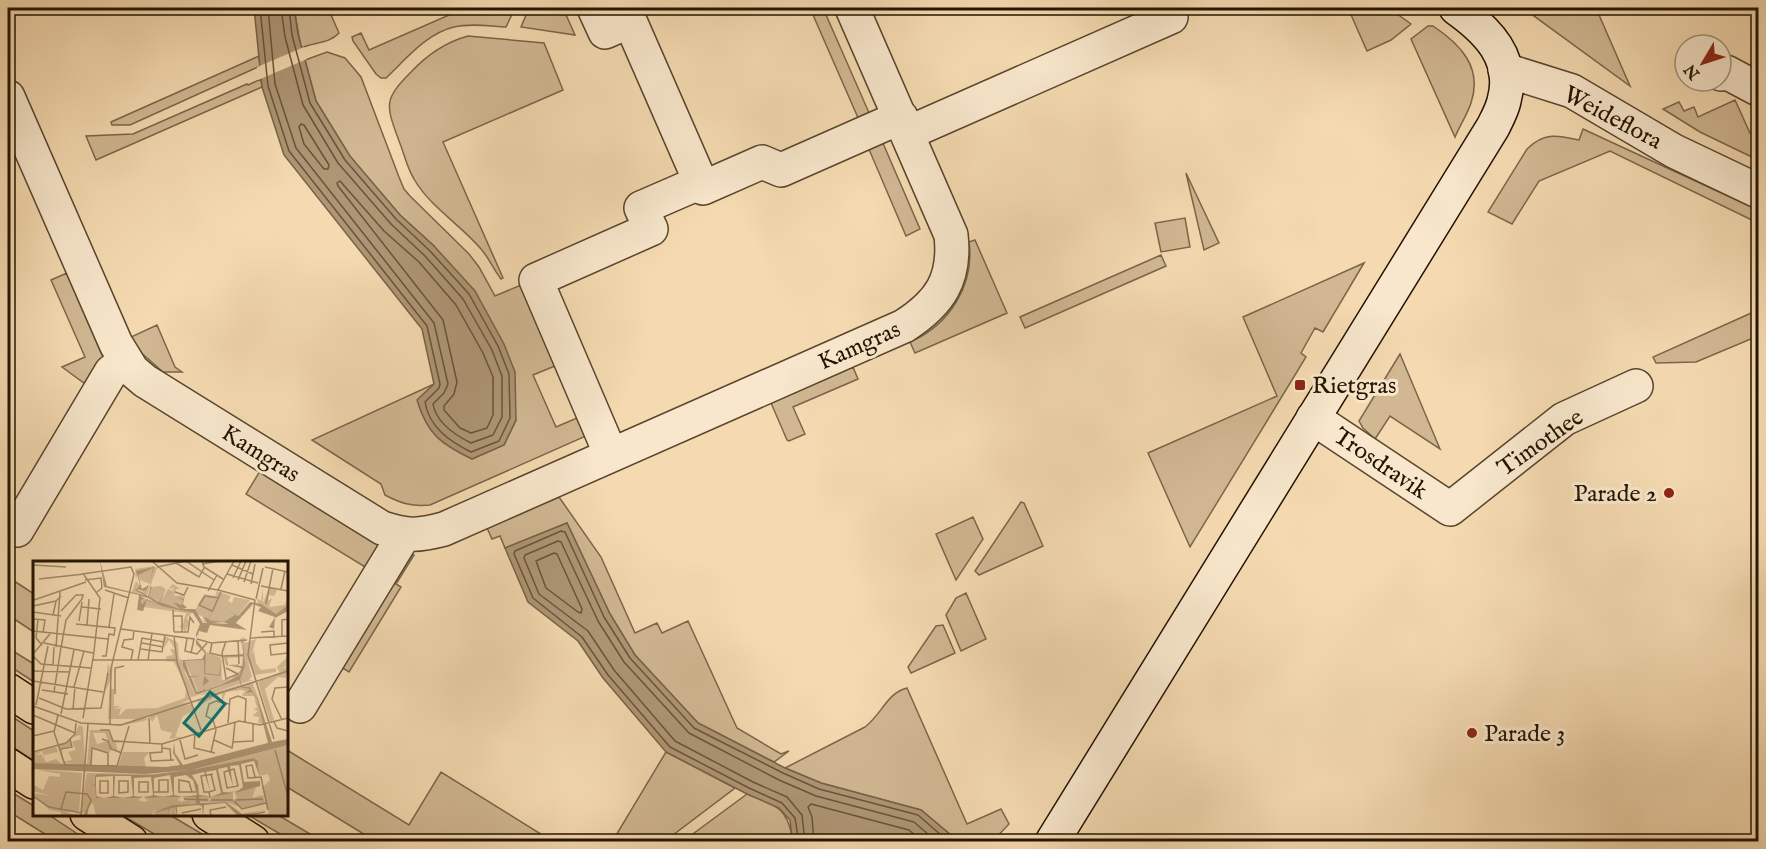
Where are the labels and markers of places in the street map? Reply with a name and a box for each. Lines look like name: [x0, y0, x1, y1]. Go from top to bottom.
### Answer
place label: Rietgras: [1312, 371, 1396, 402]
marker: Rietgras: [1293, 378, 1307, 392]
place label: Parade 2: [1573, 479, 1657, 510]
marker: Parade 2: [1662, 486, 1676, 500]
place label: Parade 3: [1484, 719, 1565, 750]
marker: Parade 3: [1465, 726, 1479, 740]

